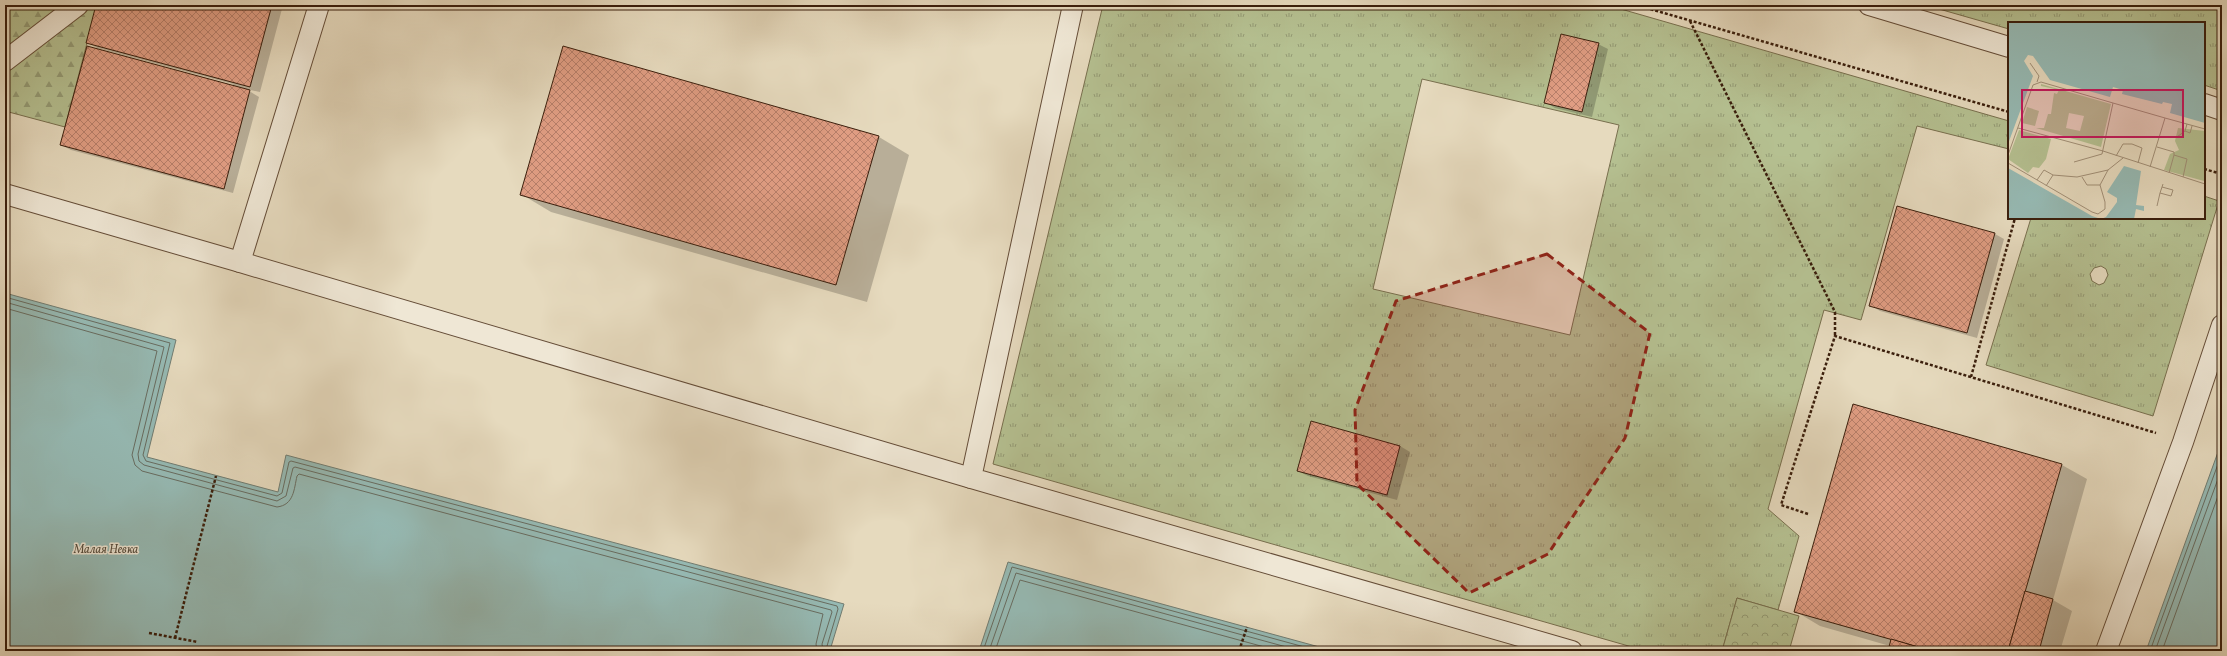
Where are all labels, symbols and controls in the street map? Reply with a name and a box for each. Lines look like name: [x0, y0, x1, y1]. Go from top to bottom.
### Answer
inset map: [2008, 22, 2205, 219]
water label: Малая Невка: [73, 542, 139, 558]

